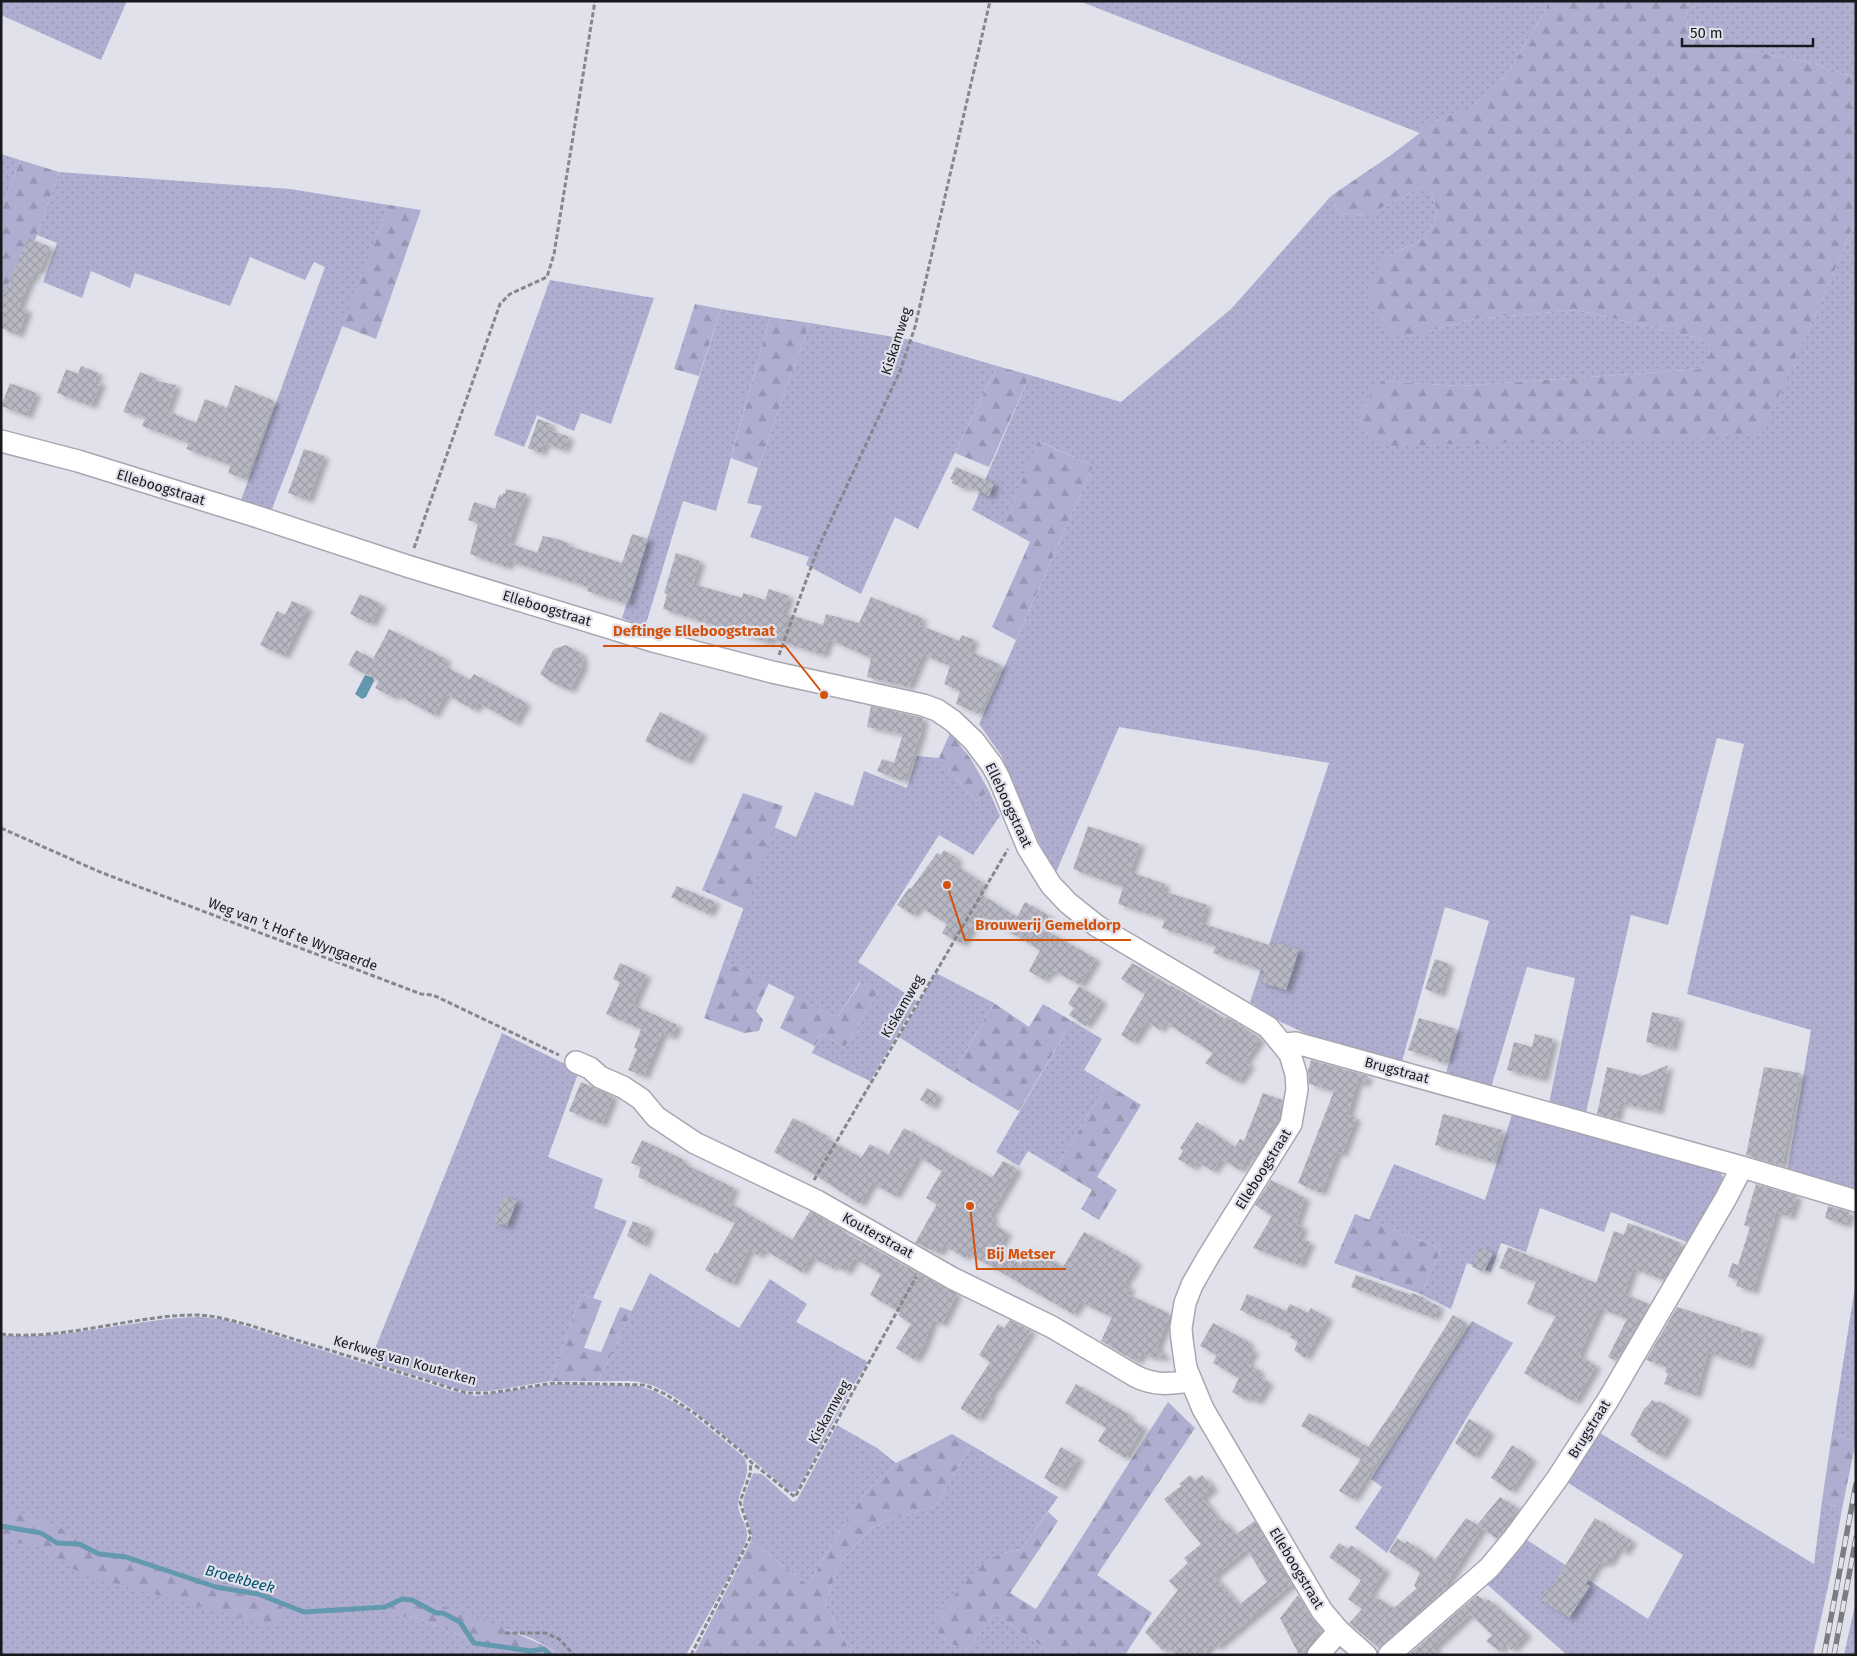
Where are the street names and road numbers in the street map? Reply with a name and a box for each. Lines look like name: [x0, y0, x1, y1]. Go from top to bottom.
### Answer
street label: Kiskamweg: [878, 304, 916, 377]
street label: Elleboogstraat: [115, 466, 208, 509]
street label: Elleboogstraat: [501, 587, 594, 630]
street label: Elleboogstraat: [981, 760, 1036, 851]
street label: Weg van 't Hof te Wyngaerde: [206, 894, 380, 975]
street label: Kiskamweg: [878, 971, 928, 1041]
street label: Brugstraat: [1363, 1054, 1432, 1087]
street label: Elleboogstraat: [1232, 1125, 1295, 1213]
street label: Kouterstraat: [839, 1209, 917, 1262]
street label: Kerkweg van Kouterken: [331, 1332, 478, 1389]
street label: Kiskamweg: [805, 1377, 854, 1447]
street label: Brugstraat: [1565, 1396, 1615, 1462]
street label: Elleboogstraat: [1266, 1525, 1328, 1613]

